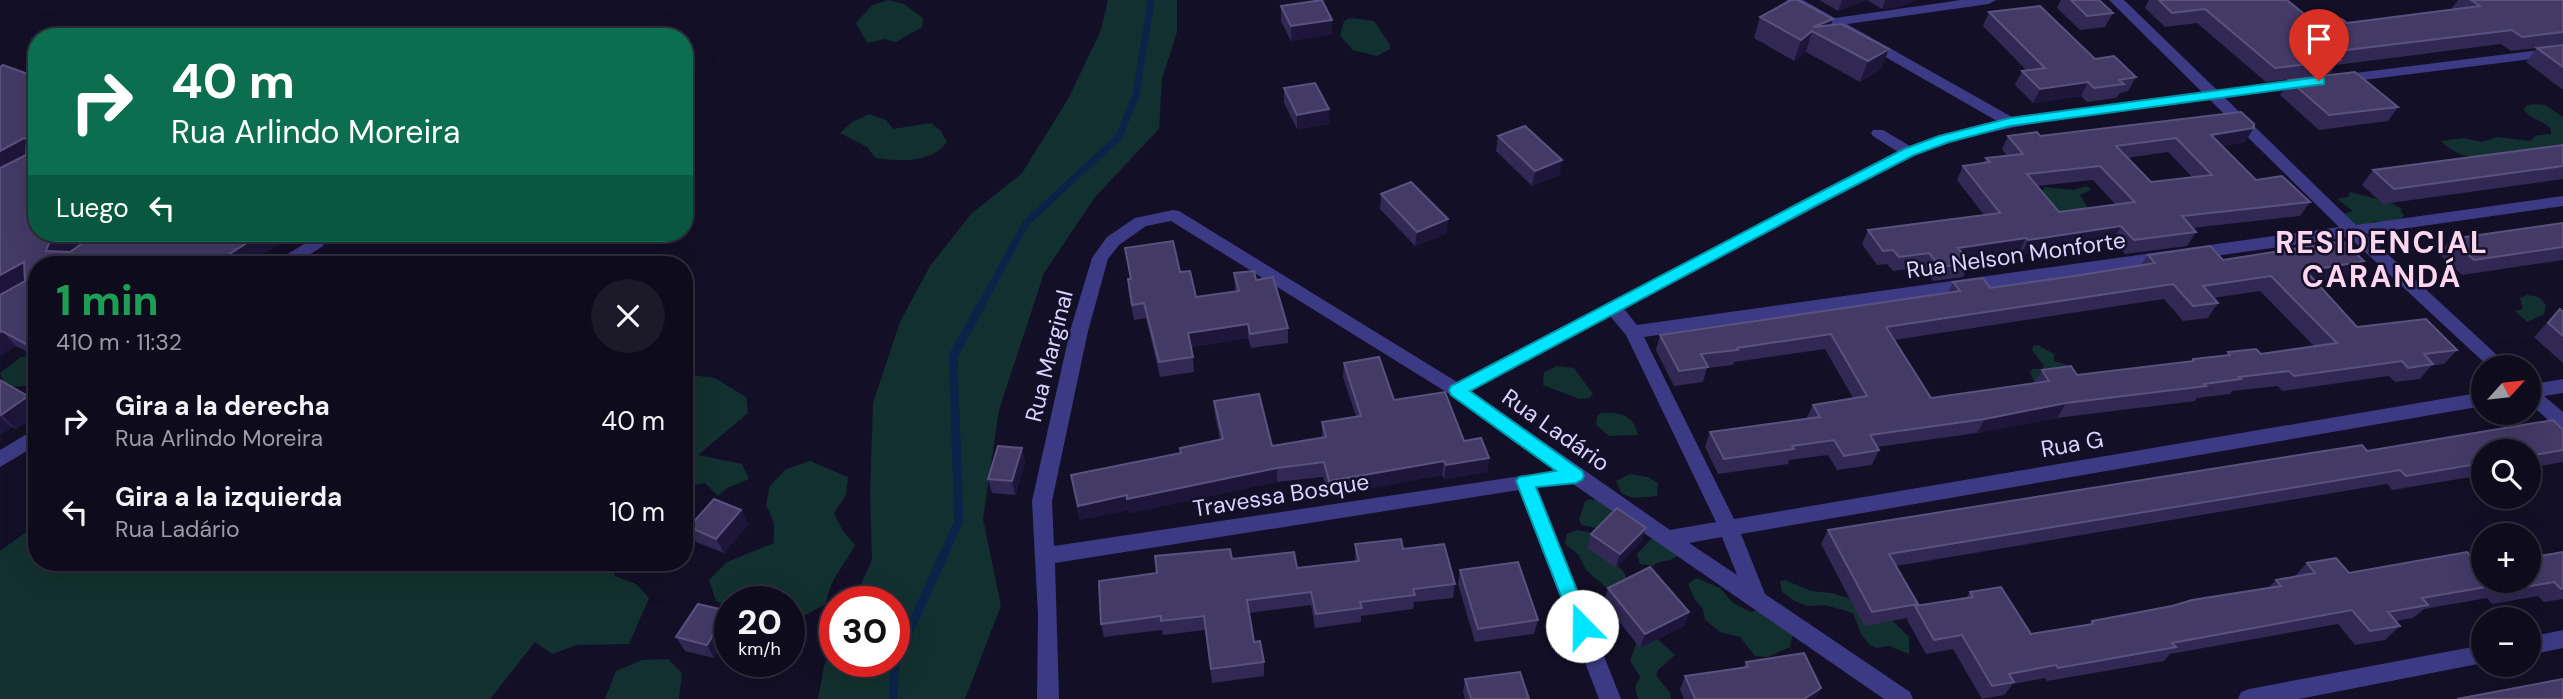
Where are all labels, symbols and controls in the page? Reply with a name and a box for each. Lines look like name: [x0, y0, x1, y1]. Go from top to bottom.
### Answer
pin: [2289, 9, 2349, 81]
icon: arrive: [2300, 20, 2338, 58]
text: 40 m: [171, 49, 295, 113]
icon: right: [56, 56, 147, 147]
text: Rua Arlindo Moreira: [171, 111, 460, 153]
icon: left: [143, 189, 181, 227]
text: Luego: [56, 191, 129, 225]
district label: RESIDENCIAL CARANDÁ: [2275, 223, 2489, 296]
street label: Rua Nelson Monforte: [1904, 225, 2128, 285]
text: 1 min: [56, 273, 159, 328]
button: close: [591, 279, 665, 353]
street label: Rua Marginal: [1018, 287, 1080, 425]
text: 410 m · 11:32: [56, 327, 182, 357]
north arrow: [2471, 355, 2541, 425]
map controls: [2471, 355, 2541, 677]
street label: Rua Ladário: [1496, 382, 1616, 478]
text: Gira a la derecha: [115, 389, 330, 423]
icon: right: [56, 402, 94, 440]
text: 40 m: [601, 404, 665, 438]
text: Rua Arlindo Moreira: [115, 423, 323, 453]
street label: Rua G: [2038, 424, 2106, 464]
button: search: [2471, 439, 2541, 509]
street label: Travessa Bosque: [1191, 466, 1371, 524]
text: Gira a la izquierda: [115, 480, 342, 514]
icon: left: [56, 493, 94, 531]
text: 10 m: [609, 495, 665, 529]
text: Rua Ladário: [115, 514, 240, 544]
button: +: [2471, 523, 2541, 593]
speed limit sign: 30: [819, 586, 910, 677]
position arrow: [1545, 589, 1619, 663]
text: 20: [737, 599, 782, 645]
button: −: [2471, 607, 2541, 677]
text: km/h: [738, 637, 781, 661]

